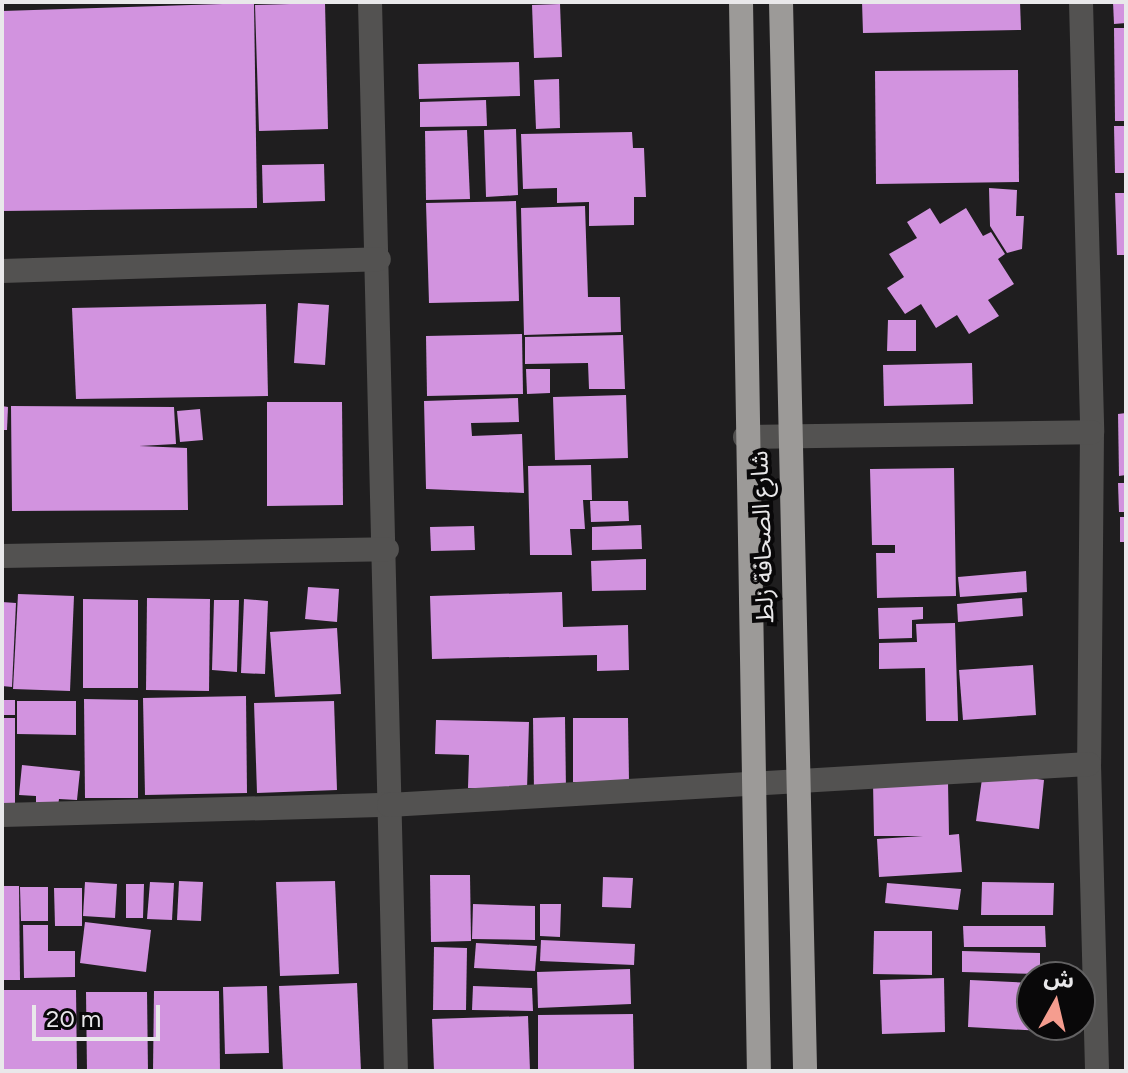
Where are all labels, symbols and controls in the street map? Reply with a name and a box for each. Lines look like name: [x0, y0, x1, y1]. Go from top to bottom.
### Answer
street label: شارع الصحافة زلط: [745, 450, 779, 624]
north arrow: [1016, 961, 1096, 1041]
text: ش: [1042, 963, 1076, 994]
scale bar: [36, 989, 164, 1039]
text: 20 m: [46, 1004, 101, 1033]

